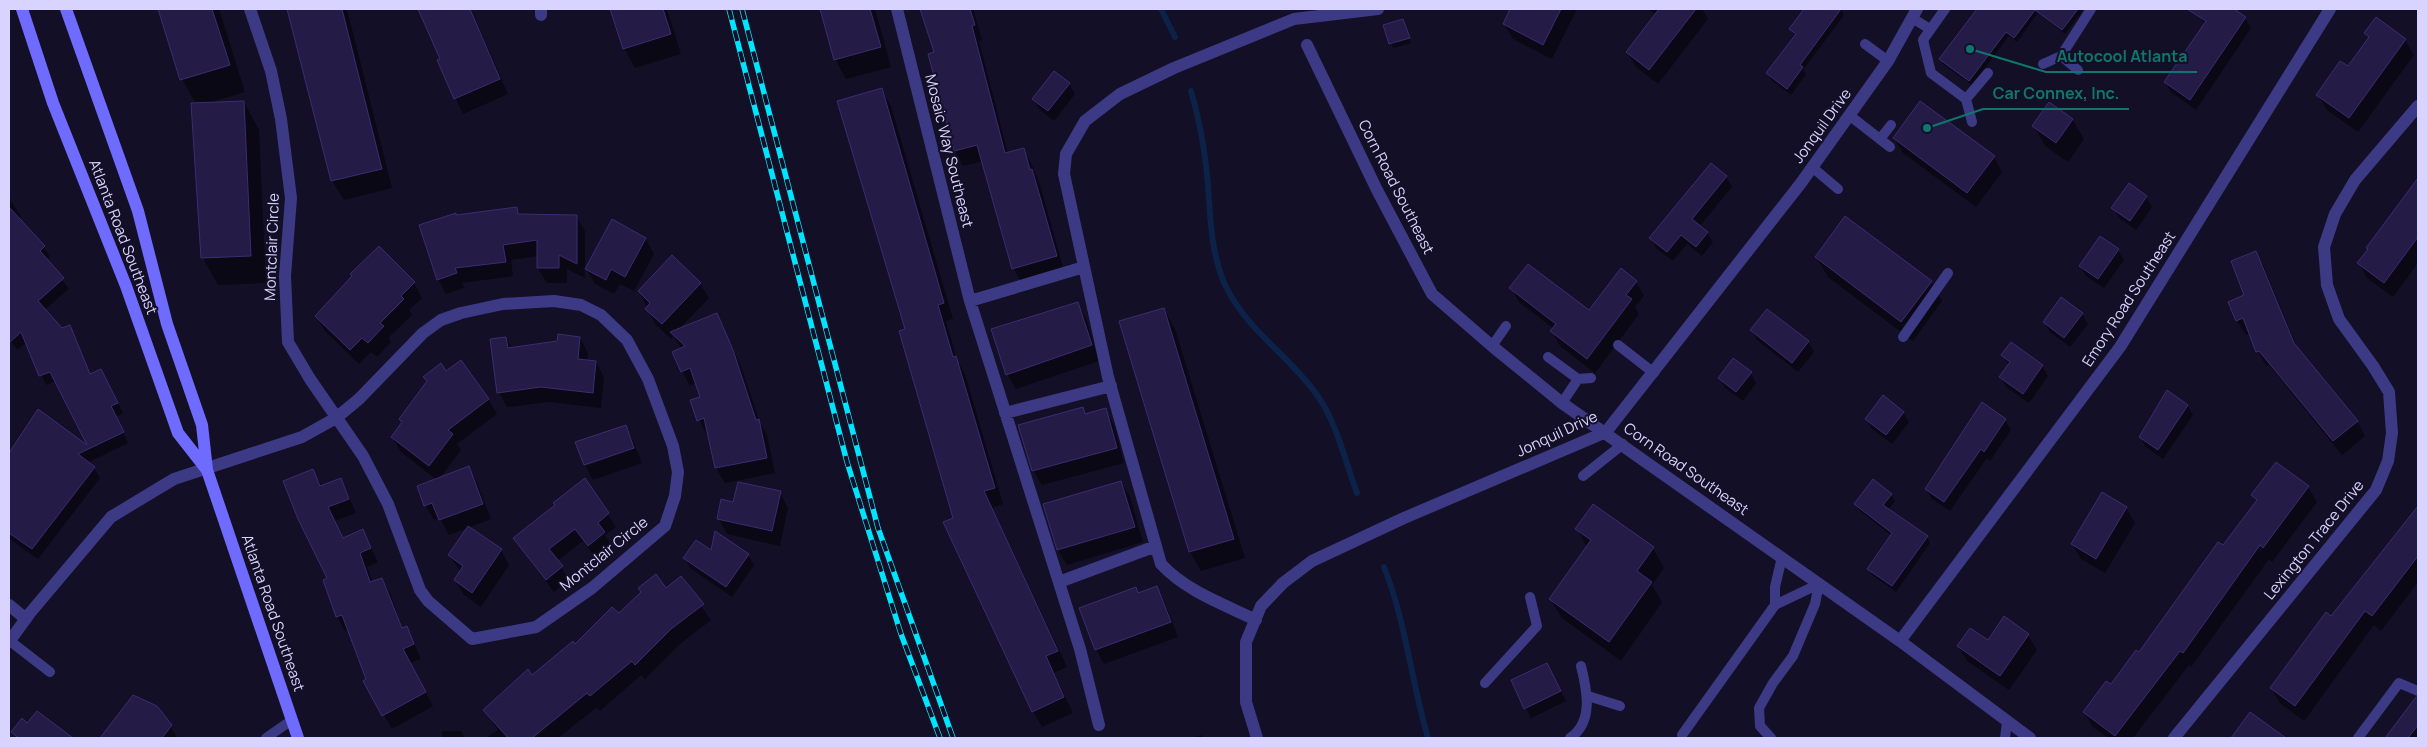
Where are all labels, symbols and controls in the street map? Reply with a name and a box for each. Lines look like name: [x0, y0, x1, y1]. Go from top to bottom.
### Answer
callout: Autocool Atlanta: [2046, 41, 2197, 72]
text: Autocool Atlanta: [2057, 45, 2187, 67]
street label: Mosaic Way Southeast: [920, 72, 979, 230]
callout: Car Connex, Inc.: [1983, 78, 2129, 109]
text: Car Connex, Inc.: [1993, 82, 2119, 104]
street label: Jonquil Drive: [1787, 84, 1856, 167]
street label: Corn Road Southeast: [1353, 116, 1439, 258]
street label: Atlanta Road Southeast: [84, 156, 163, 317]
street label: Montclair Circle: [259, 193, 284, 301]
street label: Emory Road Southeast: [2077, 227, 2180, 371]
street label: Jonquil Drive: [1513, 405, 1601, 462]
street label: Corn Road Southeast: [1620, 417, 1753, 520]
street label: Lexington Trace Drive: [2259, 475, 2369, 604]
street label: Montclair Circle: [555, 511, 652, 596]
street label: Atlanta Road Southeast: [237, 532, 310, 694]

